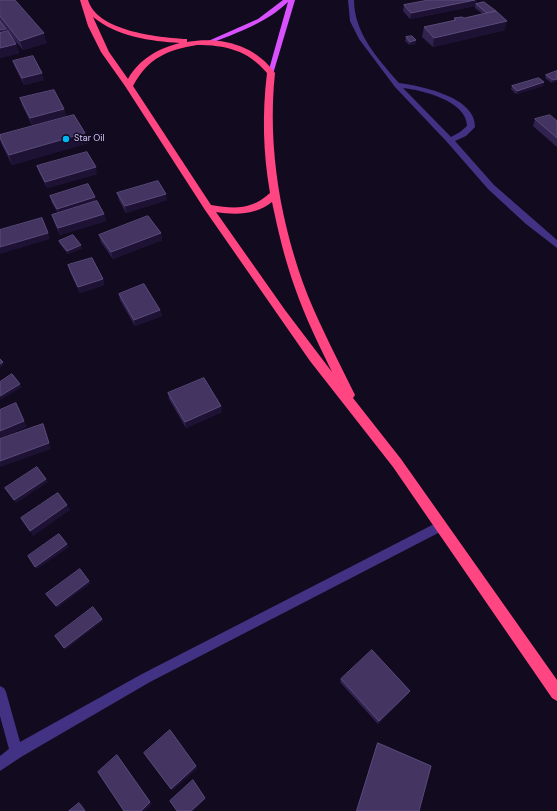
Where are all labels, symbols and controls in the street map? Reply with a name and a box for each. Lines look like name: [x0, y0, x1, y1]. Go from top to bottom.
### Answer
marker: Star Oil: [61, 134, 71, 144]
place label: Star Oil: [74, 134, 105, 144]

